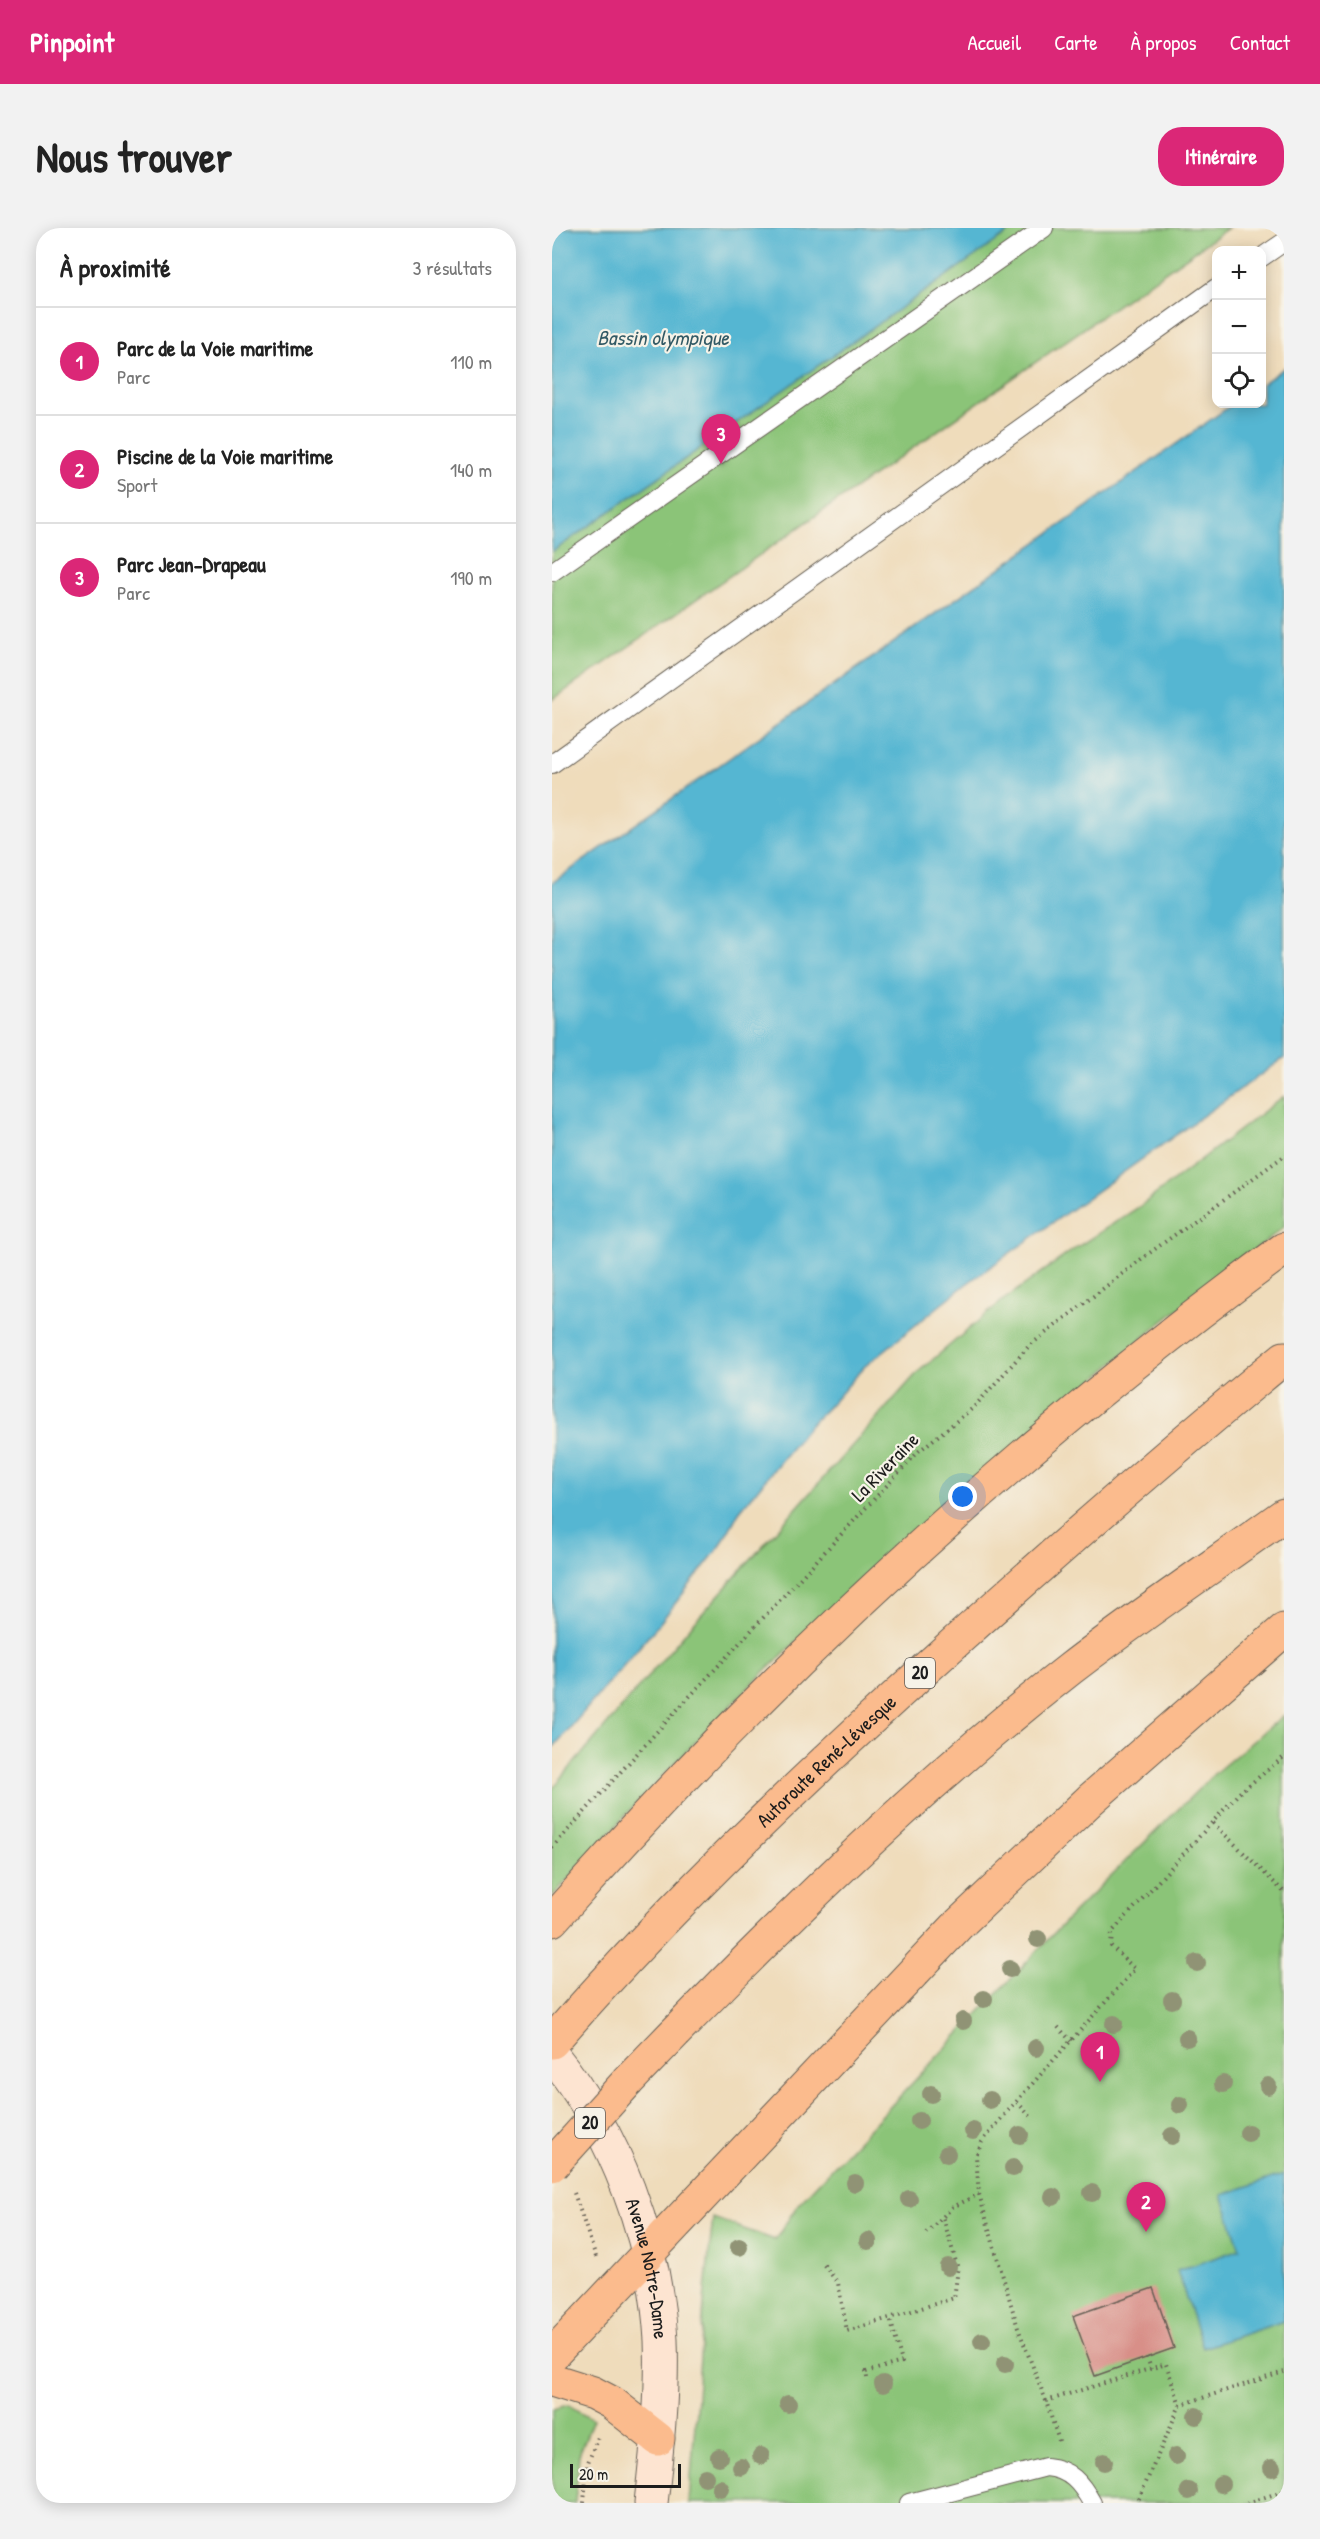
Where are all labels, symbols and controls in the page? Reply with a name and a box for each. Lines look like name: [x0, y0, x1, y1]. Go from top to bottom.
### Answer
text: Pinpoint: [30, 23, 114, 61]
text: Accueil: [968, 28, 1021, 57]
text: Carte: [1054, 28, 1098, 57]
text: À propos: [1131, 28, 1197, 57]
text: Contact: [1230, 28, 1290, 57]
button: Itinéraire: [1158, 127, 1284, 186]
text: Nous trouver: [36, 128, 232, 185]
map controls: [1212, 246, 1266, 408]
button: +: [1212, 246, 1266, 300]
text: À proximité: [60, 250, 171, 285]
text: 3 résultats: [412, 254, 492, 281]
button: −: [1212, 300, 1266, 354]
water label: Bassin olympique: [597, 323, 730, 352]
text: Parc de la Voie maritime: [117, 333, 313, 363]
text: 1: [76, 348, 83, 375]
text: 110 m: [450, 348, 492, 375]
button: locate: [1212, 354, 1266, 408]
text: Parc: [117, 363, 150, 390]
pin: 3: [702, 414, 740, 464]
text: Piscine de la Voie maritime: [117, 441, 333, 471]
text: 2: [75, 456, 84, 483]
text: 140 m: [450, 456, 492, 483]
text: Sport: [117, 471, 157, 498]
text: Parc Jean-Drapeau: [117, 549, 266, 579]
text: 3: [75, 564, 84, 591]
text: 190 m: [450, 564, 492, 591]
text: Parc: [117, 579, 150, 606]
street label: La Riveraine: [845, 1426, 924, 1507]
your location: [948, 1482, 977, 1511]
road number: 20: [905, 1658, 935, 1688]
street label: Autoroute René-Lévesque: [750, 1688, 902, 1833]
pin: 1: [1080, 2032, 1120, 2082]
road number: 20: [575, 2108, 605, 2138]
pin: 2: [1126, 2182, 1166, 2232]
street label: Avenue Notre-Dame: [620, 2194, 675, 2340]
scale bar: [570, 2461, 681, 2488]
text: 20 m: [579, 2463, 608, 2485]

